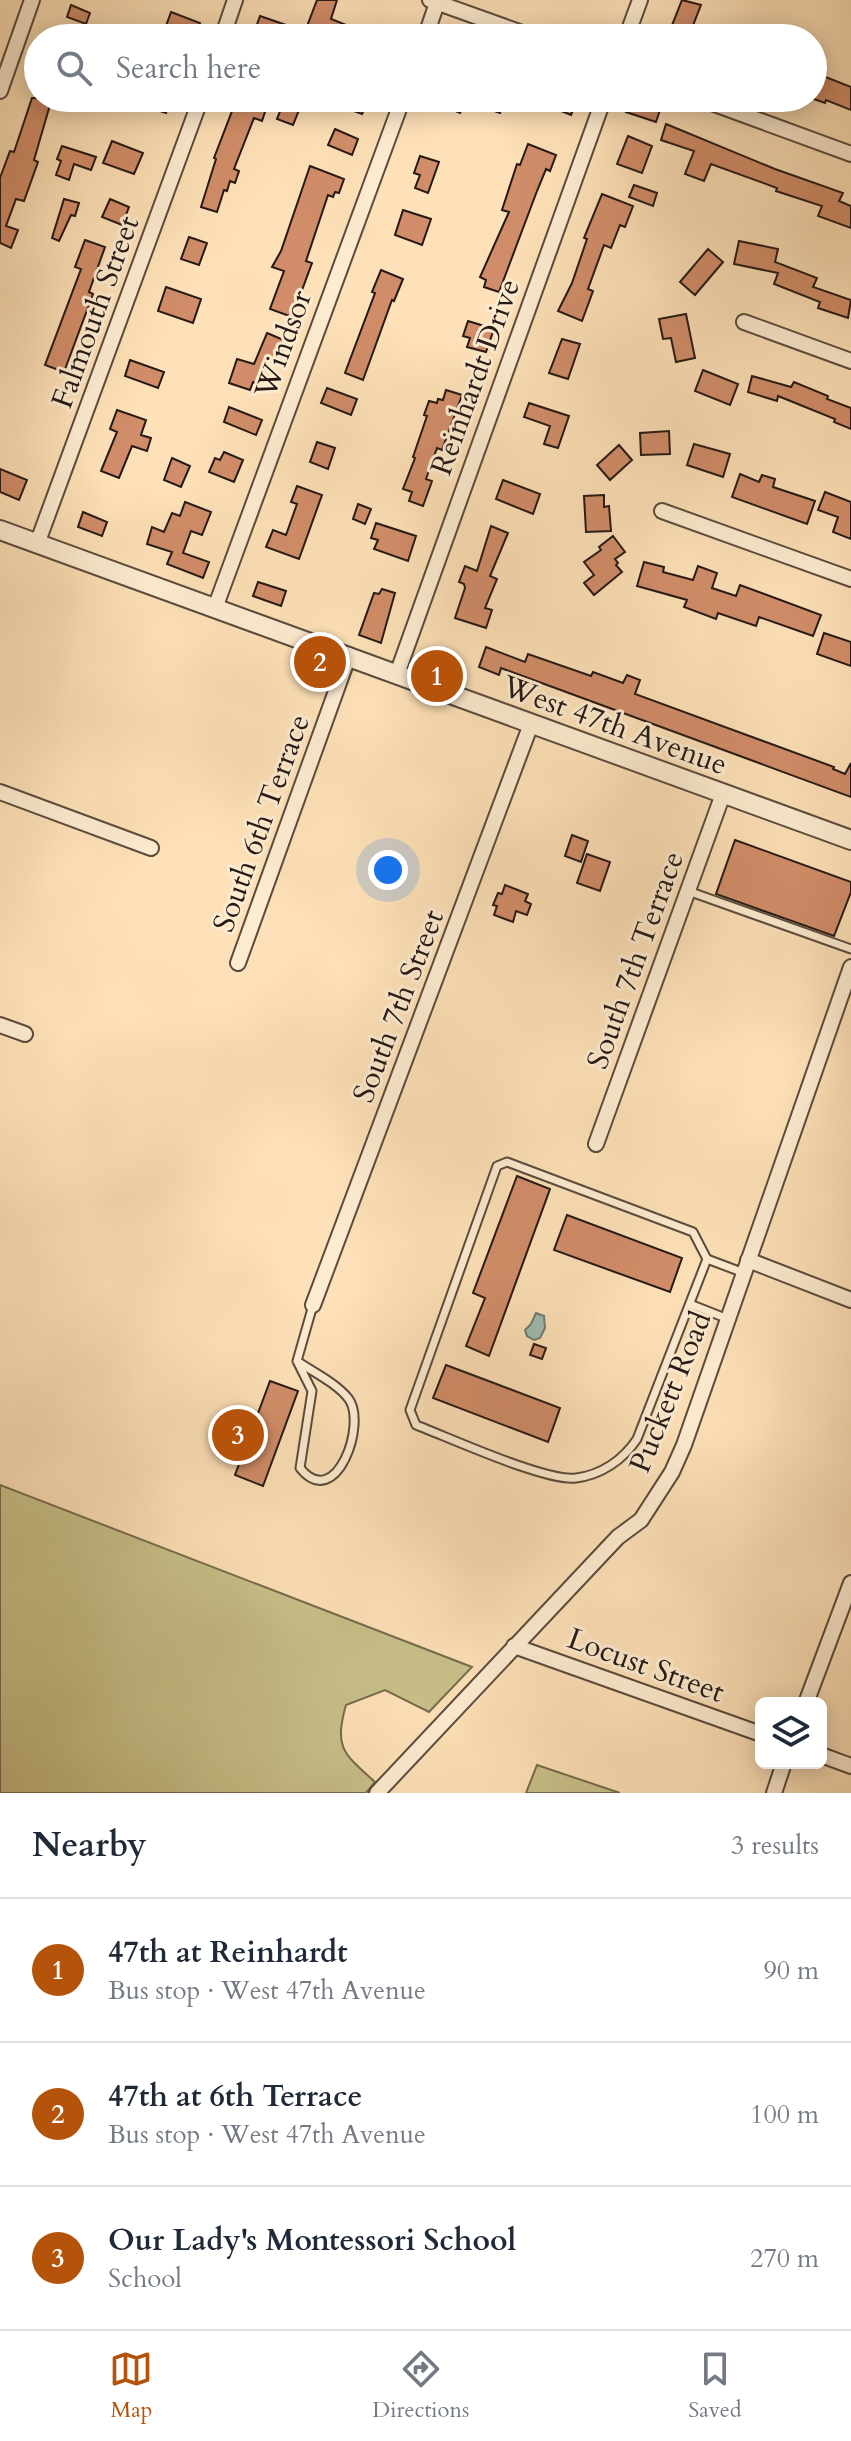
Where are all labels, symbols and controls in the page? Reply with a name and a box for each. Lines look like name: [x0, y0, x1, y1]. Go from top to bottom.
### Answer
search box: [24, 24, 827, 112]
icon: search: [52, 46, 96, 90]
text: Search here: [116, 48, 261, 89]
street label: Falmouth Street: [42, 210, 149, 414]
street label: Reinhardt Drive: [421, 273, 530, 481]
street label: Windsor: [245, 285, 322, 405]
pin: 2: [294, 632, 346, 692]
pin: 1: [411, 646, 463, 706]
street label: West 47th Avenue: [496, 665, 733, 785]
street label: South 6th Terrace: [203, 709, 320, 938]
street label: South 7th Terrace: [577, 846, 694, 1075]
your location: [368, 850, 408, 890]
street label: South 7th Street: [343, 903, 454, 1108]
street label: Puckett Road: [620, 1305, 721, 1479]
pin: 3: [212, 1405, 264, 1465]
street label: Locust Street: [562, 1618, 730, 1713]
map controls: [755, 1697, 827, 1769]
button: layers: [755, 1697, 827, 1769]
text: Nearby: [32, 1822, 147, 1868]
text: 3 results: [731, 1828, 819, 1863]
text: 47th at Reinhardt: [108, 1932, 348, 1973]
text: 1: [51, 1953, 65, 1988]
text: 90 m: [763, 1953, 819, 1988]
text: Bus stop · West 47th Avenue: [108, 1973, 426, 2008]
text: 47th at 6th Terrace: [108, 2076, 362, 2117]
text: 2: [51, 2097, 65, 2132]
text: 100 m: [750, 2097, 819, 2132]
text: Bus stop · West 47th Avenue: [108, 2117, 426, 2152]
text: Our Lady's Montessori School: [108, 2220, 516, 2261]
text: 3: [51, 2241, 65, 2276]
text: 270 m: [750, 2241, 819, 2276]
text: School: [108, 2261, 182, 2296]
tab: Map: [109, 2347, 153, 2425]
tab: Directions: [372, 2347, 469, 2425]
tab: Saved: [688, 2347, 742, 2425]

